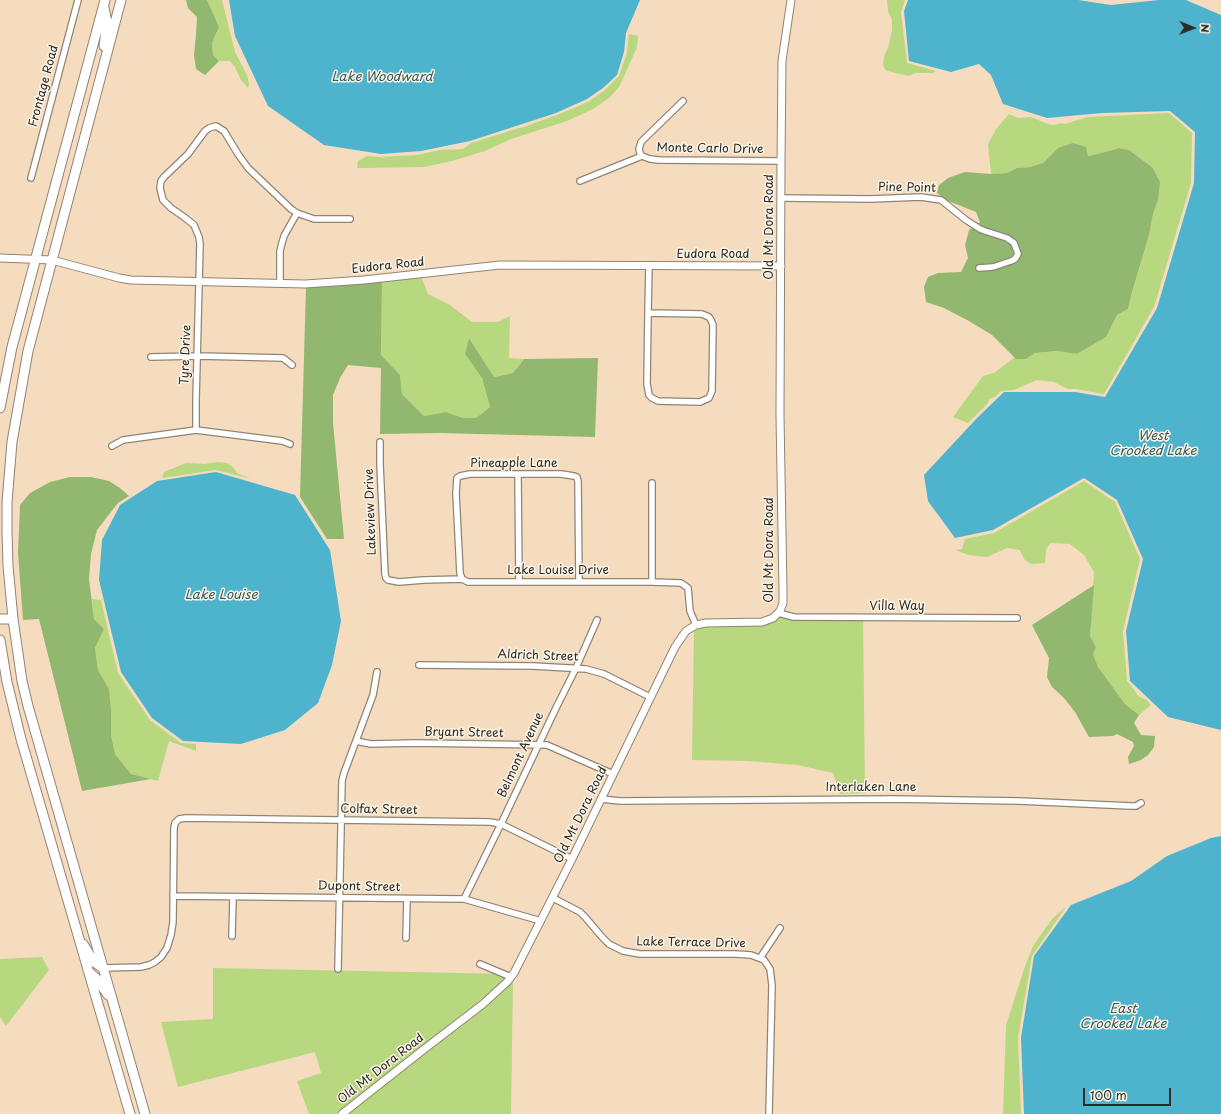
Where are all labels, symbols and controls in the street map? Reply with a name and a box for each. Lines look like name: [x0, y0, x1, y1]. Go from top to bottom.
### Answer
north arrow: [1173, 8, 1213, 48]
text: N: [1197, 24, 1214, 33]
street label: Frontage Road: [26, 43, 62, 129]
water label: Lake Woodward: [332, 69, 432, 85]
street label: Monte Carlo Drive: [656, 141, 764, 157]
street label: Old Mt Dora Road: [763, 174, 777, 280]
street label: Pine Point: [878, 180, 936, 196]
street label: Eudora Road: [676, 248, 750, 262]
street label: Eudora Road: [351, 255, 425, 277]
street label: Tyre Drive: [178, 325, 194, 385]
water label: West Crooked Lake: [1110, 428, 1196, 459]
street label: Pineapple Lane: [470, 457, 558, 471]
street label: Lakeview Drive: [362, 468, 380, 556]
street label: Old Mt Dora Road: [763, 497, 777, 603]
street label: Lake Louise Drive: [507, 564, 609, 578]
water label: Lake Louise: [185, 587, 257, 603]
street label: Villa Way: [869, 600, 925, 614]
street label: Aldrich Street: [497, 647, 579, 665]
street label: Belmont Avenue: [495, 710, 547, 800]
street label: Bryant Street: [424, 725, 504, 741]
street label: Old Mt Dora Road: [551, 764, 611, 866]
street label: Interlaken Lane: [825, 781, 917, 795]
street label: Colfax Street: [340, 802, 418, 818]
street label: Dupont Street: [317, 879, 401, 895]
street label: Lake Terrace Drive: [636, 935, 746, 951]
water label: East Crooked Lake: [1080, 1001, 1166, 1032]
street label: Old Mt Dora Road: [335, 1031, 427, 1107]
scale bar: [1085, 1080, 1173, 1106]
text: 100 m: [1090, 1086, 1127, 1104]

